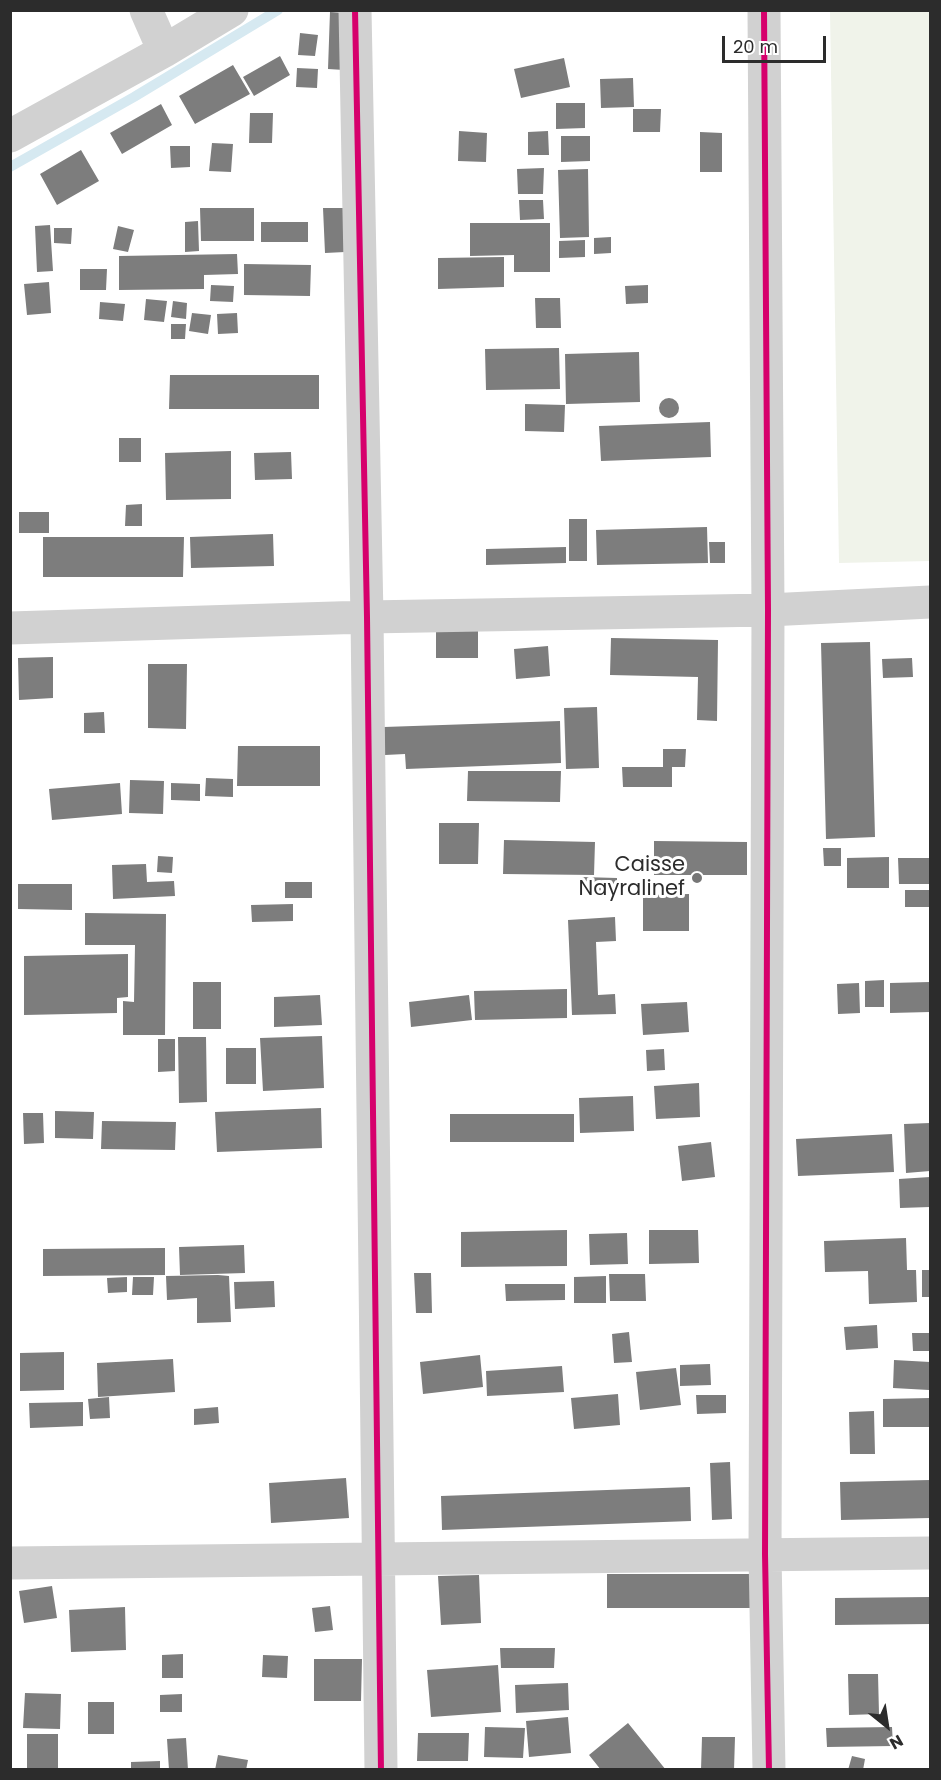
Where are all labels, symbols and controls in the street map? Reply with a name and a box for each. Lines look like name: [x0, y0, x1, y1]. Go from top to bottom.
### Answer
scale bar: [725, 24, 828, 62]
text: 20 m: [733, 34, 778, 59]
place label: Caisse Nayralinef: [578, 853, 685, 903]
marker: Caisse Nayralinef: [690, 871, 704, 885]
north arrow: [857, 1696, 917, 1756]
text: N: [885, 1729, 907, 1755]

